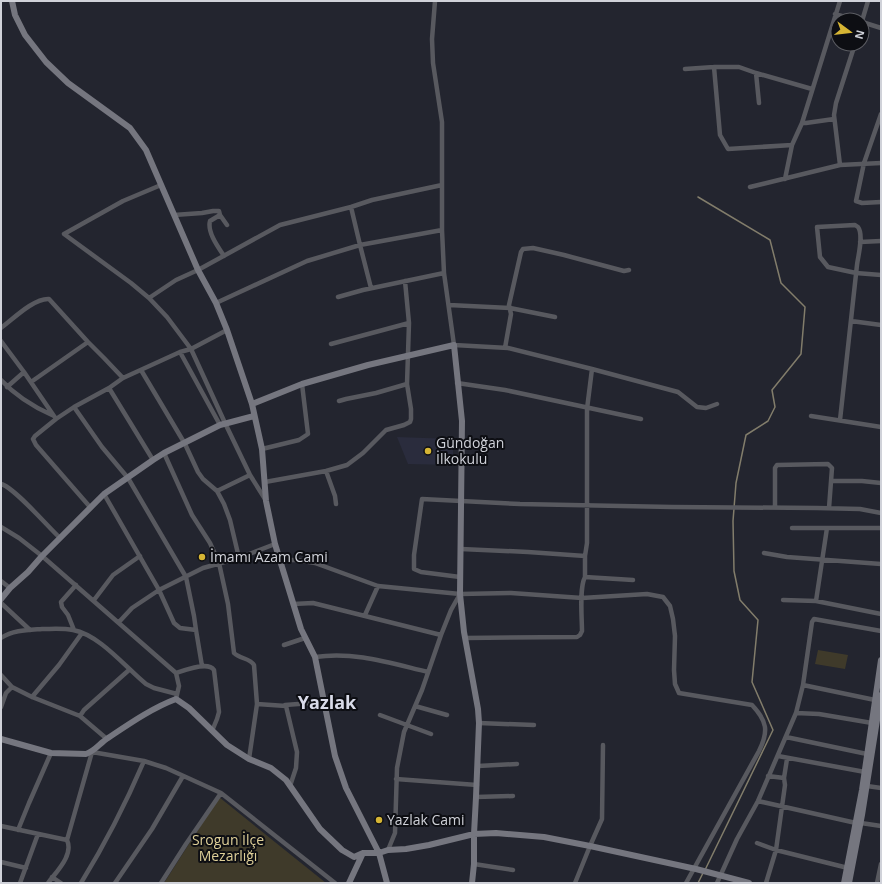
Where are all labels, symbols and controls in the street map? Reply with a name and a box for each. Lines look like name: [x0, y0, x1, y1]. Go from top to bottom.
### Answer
north arrow: [830, 12, 870, 52]
text: N: [852, 28, 869, 41]
place label: Gündoğan İlkokulu: [436, 433, 504, 468]
marker: Gündoğan İlkokulu: [423, 446, 433, 456]
place label: İmamı Azam Cami: [210, 547, 328, 566]
marker: İmamı Azam Cami: [197, 552, 207, 562]
district label: Yazlak: [298, 690, 357, 714]
place label: Yazlak Cami: [387, 810, 465, 829]
marker: Yazlak Cami: [374, 815, 384, 825]
park label: Srogun İlçe Mezarlığı: [192, 830, 264, 865]

